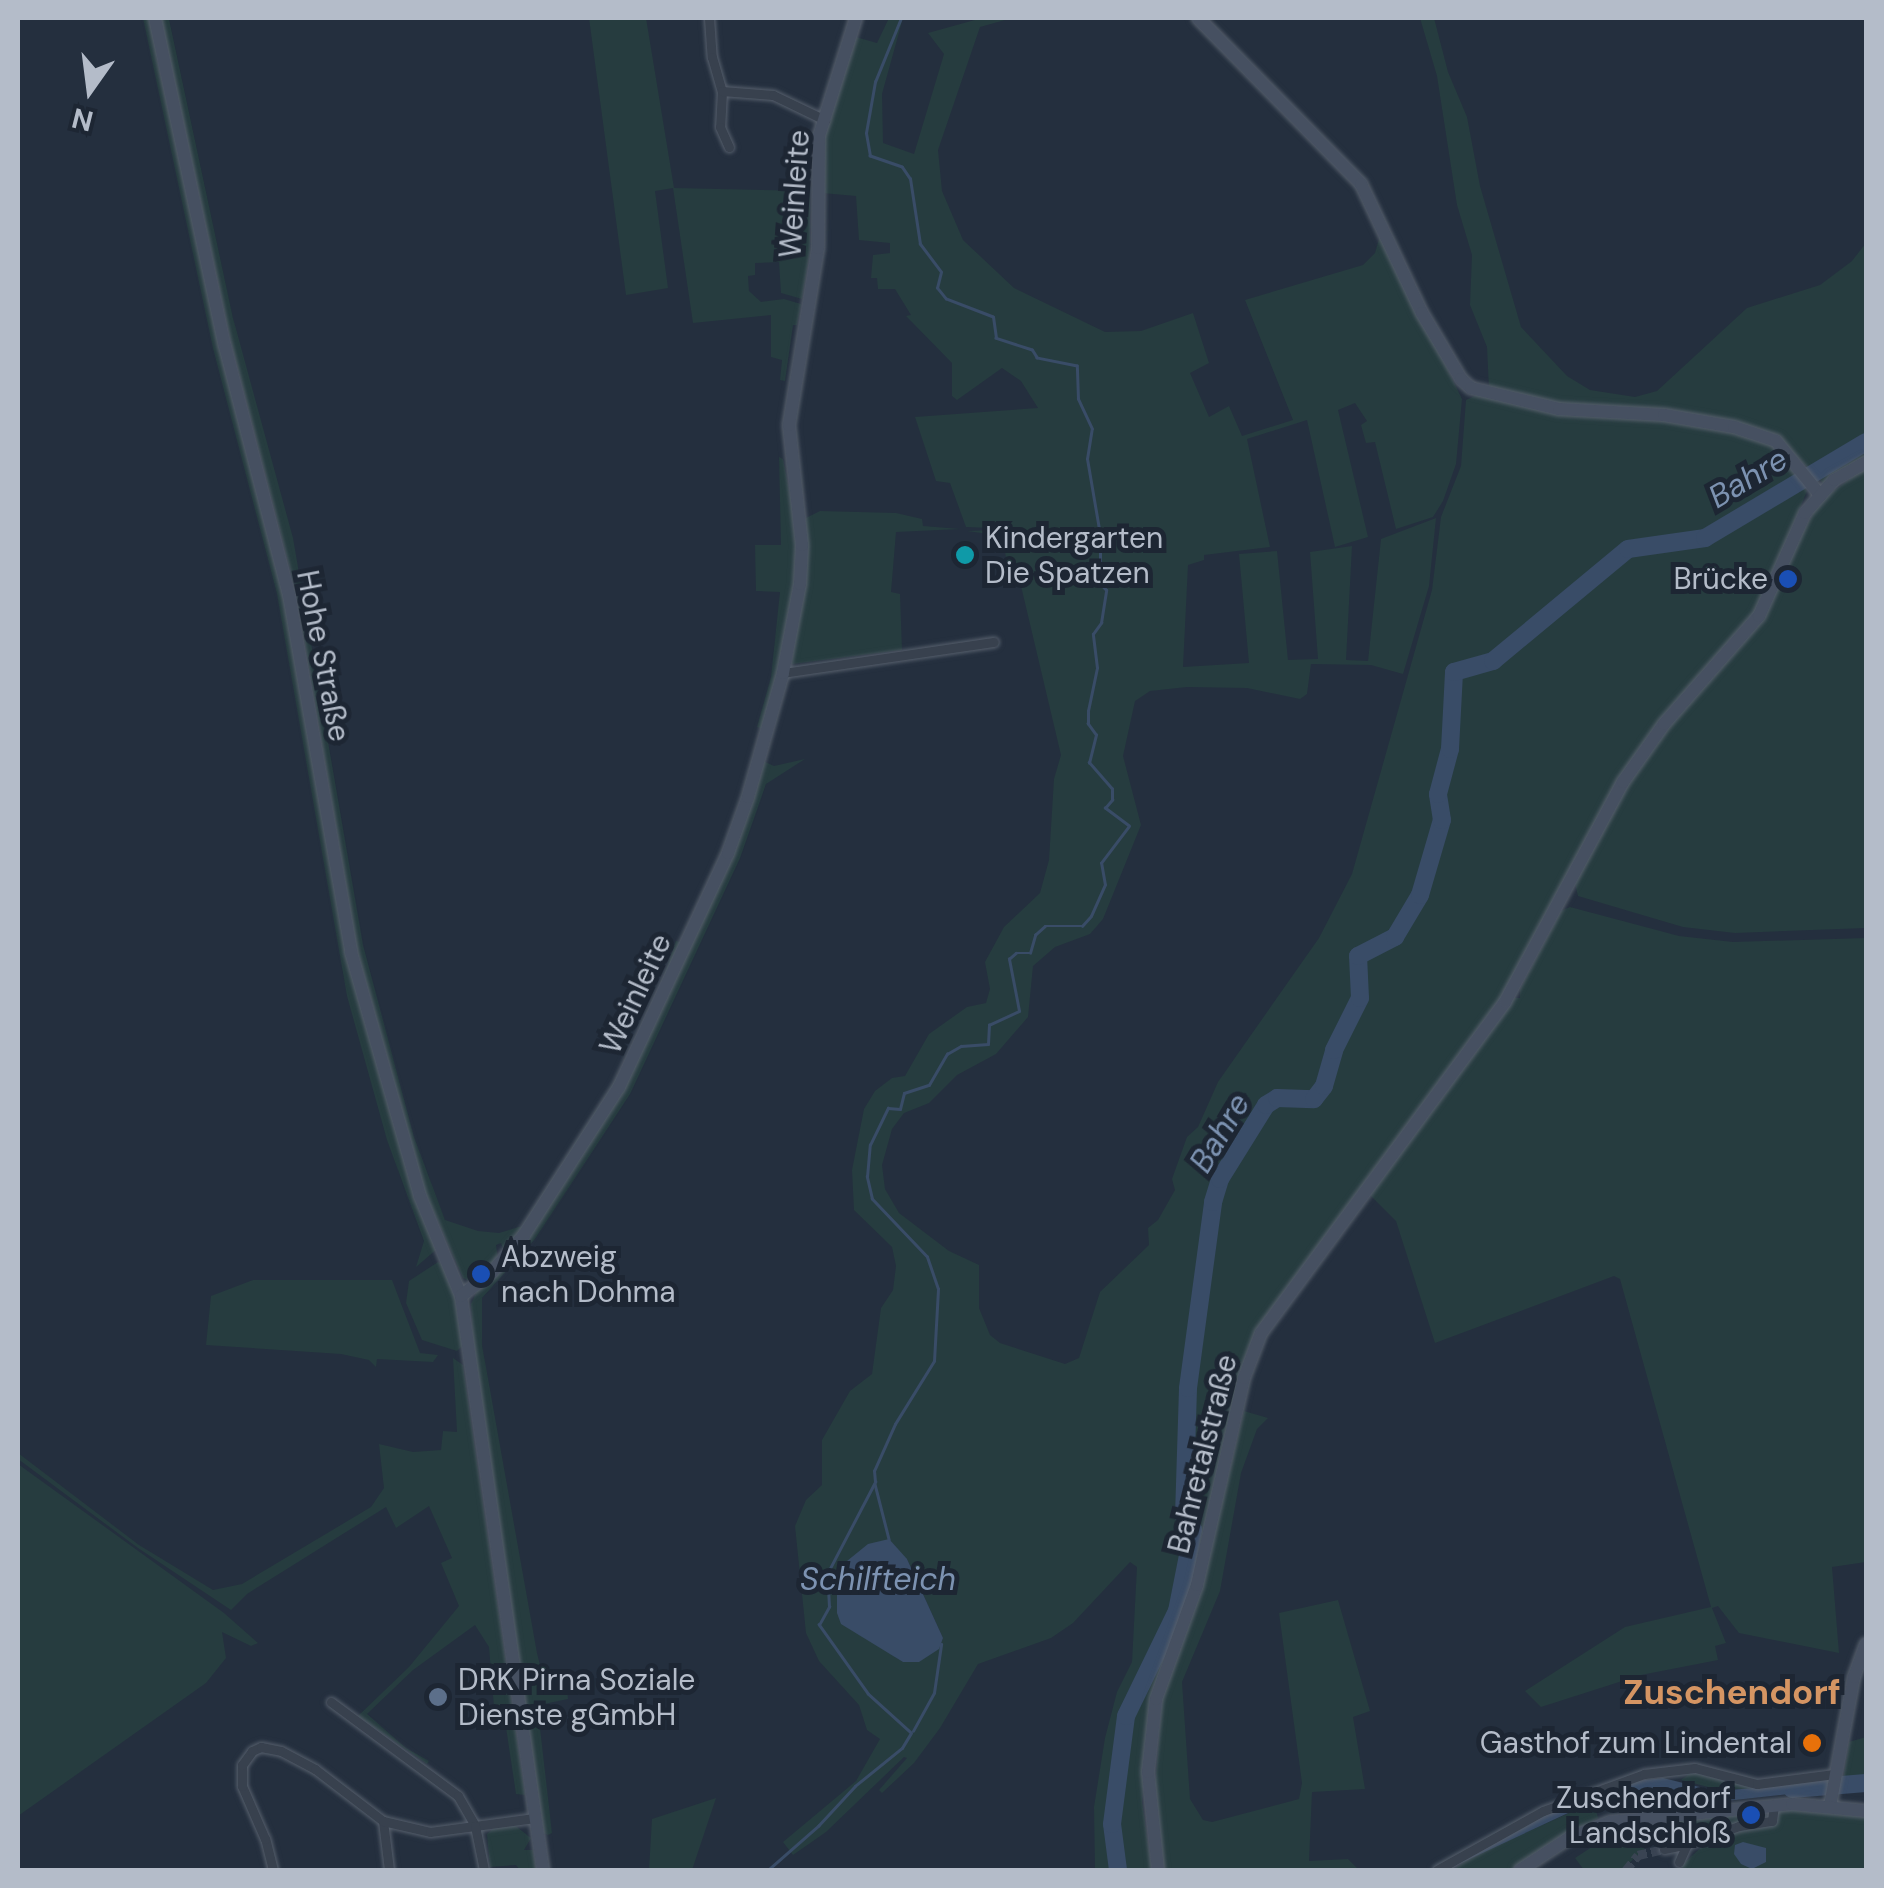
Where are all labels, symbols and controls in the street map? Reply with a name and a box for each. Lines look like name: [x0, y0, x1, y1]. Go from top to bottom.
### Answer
north arrow: [40, 40, 140, 140]
text: N: [68, 99, 97, 140]
street label: Weinleite: [773, 129, 817, 259]
water label: Bahre: [1702, 440, 1794, 516]
place label: Kindergarten Die Spatzen: [985, 520, 1163, 590]
marker: Kindergarten Die Spatzen: [954, 544, 976, 566]
place label: Brücke: [1673, 561, 1768, 597]
street label: Hohe Straße: [289, 567, 357, 745]
marker: Brücke: [1777, 568, 1799, 590]
street label: Weinleite: [593, 928, 679, 1060]
water label: Bahre: [1182, 1087, 1258, 1179]
place label: Abzweig nach Dohma: [501, 1239, 676, 1310]
marker: Abzweig nach Dohma: [470, 1263, 492, 1285]
street label: Bahretalstraße: [1161, 1351, 1245, 1557]
water label: Schilfteich: [800, 1560, 956, 1598]
place label: DRK Pirna Soziale Dienste gGmbH: [458, 1662, 695, 1732]
district label: Zuschendorf: [1623, 1671, 1841, 1713]
marker: DRK Pirna Soziale Dienste gGmbH: [427, 1686, 449, 1708]
place label: Gasthof zum Lindental: [1480, 1725, 1792, 1761]
marker: Gasthof zum Lindental: [1801, 1732, 1823, 1754]
place label: Zuschendorf Landschloß: [1556, 1780, 1731, 1850]
marker: Zuschendorf Landschloß: [1740, 1804, 1762, 1826]

